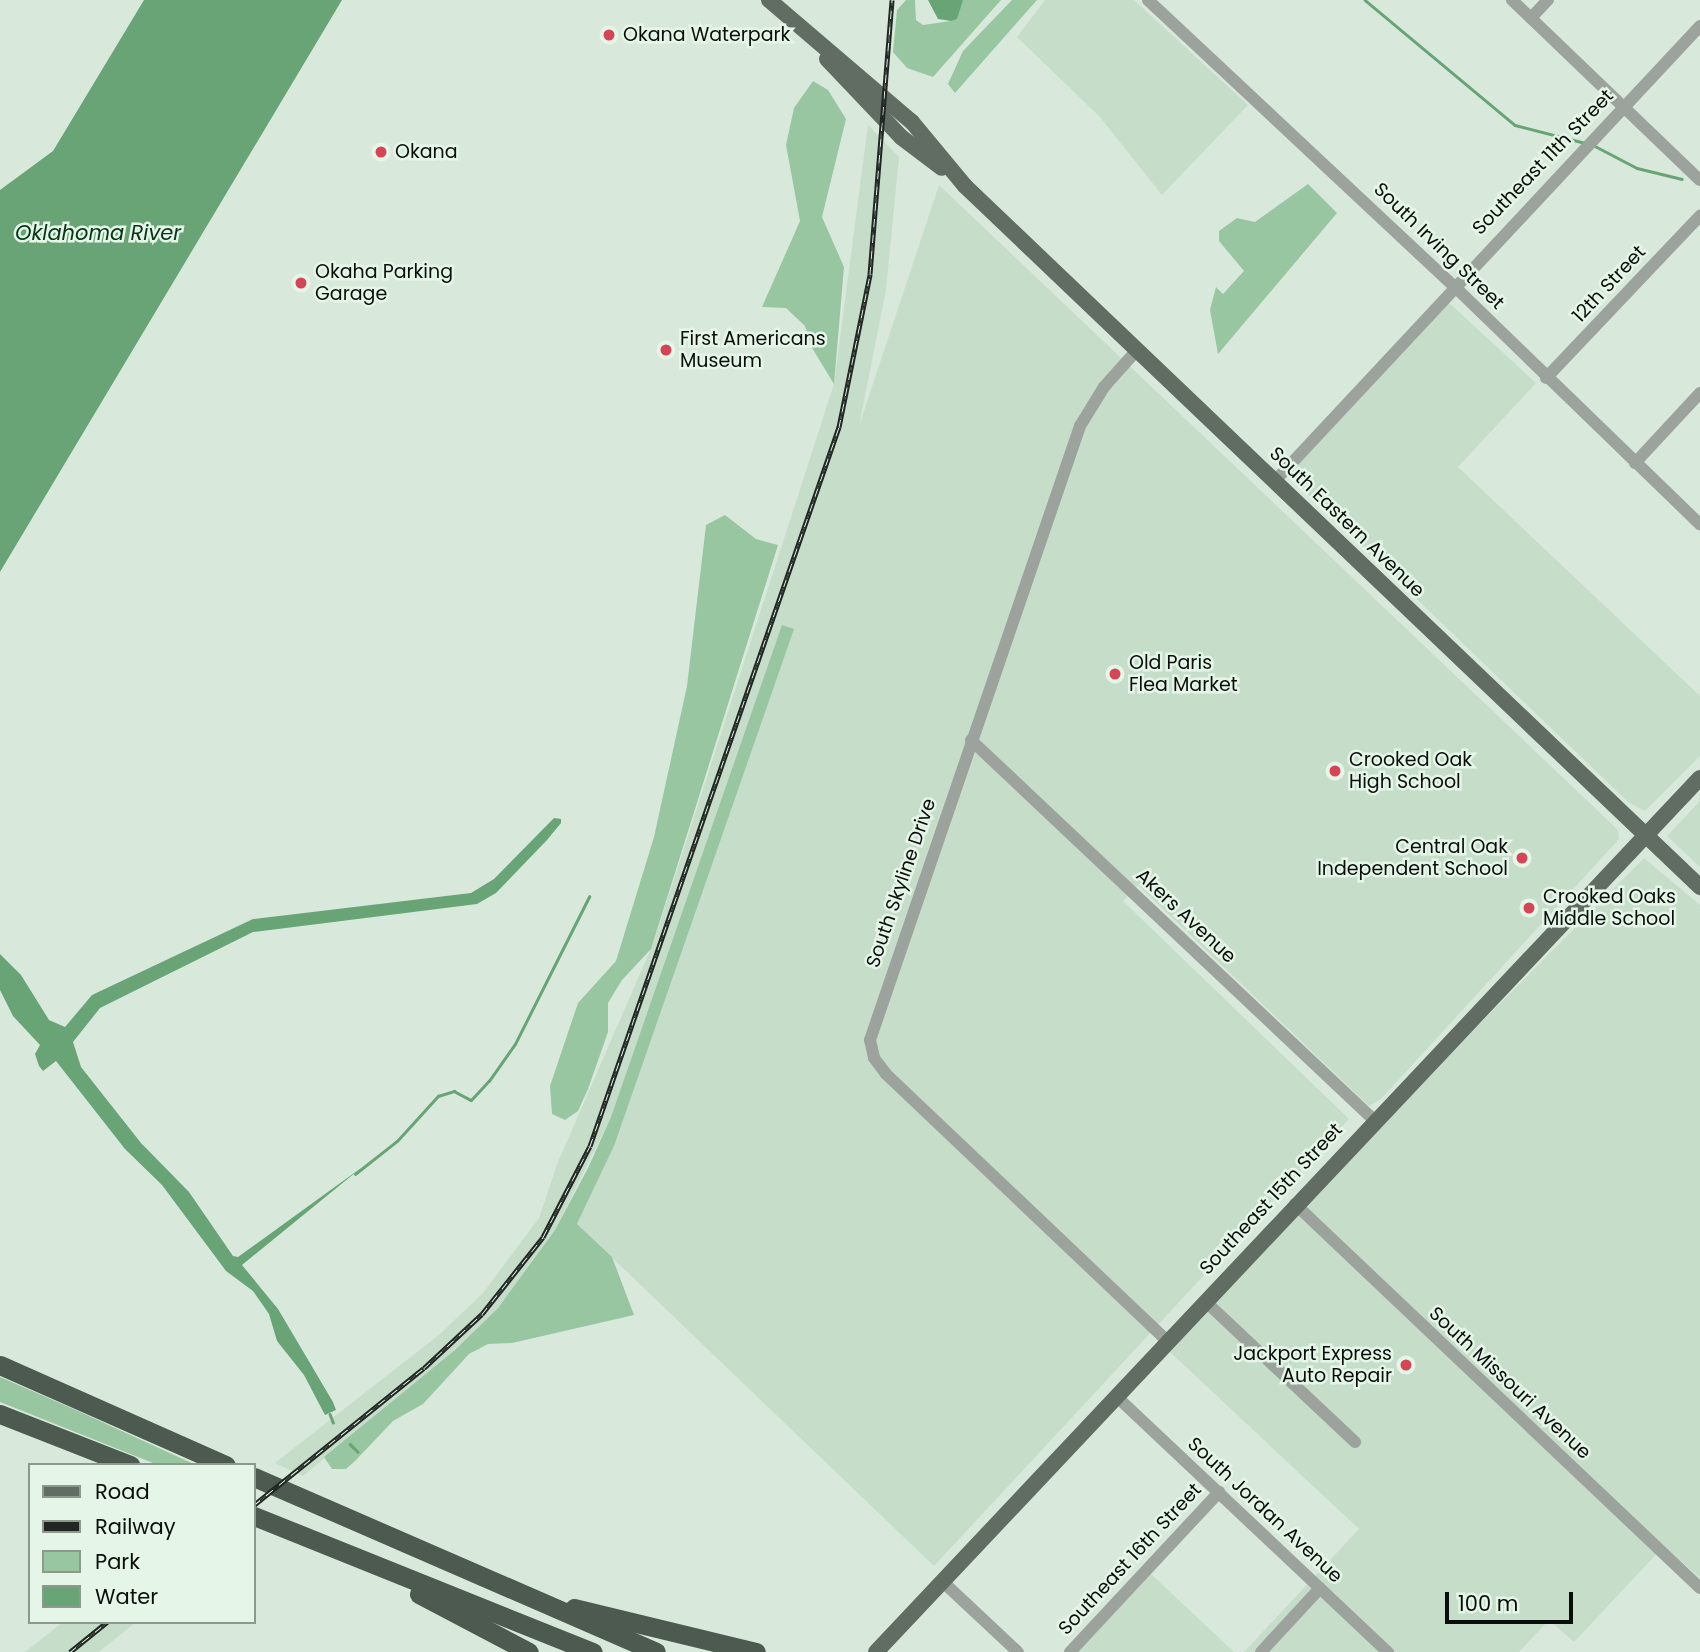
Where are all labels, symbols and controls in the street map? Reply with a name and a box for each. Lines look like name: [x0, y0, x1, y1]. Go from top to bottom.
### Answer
place label: Okana Waterpark: [623, 24, 790, 46]
marker: Okana Waterpark: [601, 27, 617, 43]
street label: Southeast 11th Street: [1468, 85, 1618, 239]
place label: Okana: [395, 141, 458, 163]
marker: Okana: [373, 144, 389, 160]
street label: South Irving Street: [1369, 178, 1509, 314]
water label: Oklahoma River: [15, 220, 181, 246]
street label: 12th Street: [1568, 241, 1650, 327]
place label: Okaha Parking Garage: [315, 261, 453, 305]
marker: Okaha Parking Garage: [293, 275, 309, 291]
place label: First Americans Museum: [680, 328, 826, 372]
marker: First Americans Museum: [658, 342, 674, 358]
street label: South Eastern Avenue: [1265, 442, 1429, 602]
place label: Old Paris Flea Market: [1129, 652, 1238, 696]
marker: Old Paris Flea Market: [1107, 666, 1123, 682]
place label: Crooked Oak High School: [1349, 749, 1472, 793]
marker: Crooked Oak High School: [1327, 763, 1343, 779]
street label: South Skyline Drive: [861, 795, 941, 971]
place label: Central Oak Independent School: [1317, 836, 1508, 880]
marker: Central Oak Independent School: [1514, 850, 1530, 866]
street label: Akers Avenue: [1131, 864, 1241, 968]
place label: Crooked Oaks Middle School: [1543, 886, 1676, 930]
marker: Crooked Oaks Middle School: [1521, 900, 1537, 916]
street label: Southeast 15th Street: [1195, 1119, 1347, 1279]
street label: South Missouri Avenue: [1424, 1302, 1596, 1464]
place label: Jackport Express Auto Repair: [1233, 1343, 1392, 1387]
marker: Jackport Express Auto Repair: [1398, 1357, 1414, 1373]
street label: South Jordan Avenue: [1183, 1432, 1347, 1588]
legend: [28, 1463, 256, 1624]
text: Road: [95, 1477, 150, 1506]
street label: Southeast 16th Street: [1054, 1478, 1206, 1640]
text: Railway: [95, 1512, 176, 1541]
text: Park: [95, 1547, 140, 1576]
scale bar: [1448, 1578, 1576, 1622]
text: Water: [95, 1582, 158, 1611]
text: 100 m: [1458, 1589, 1518, 1618]

